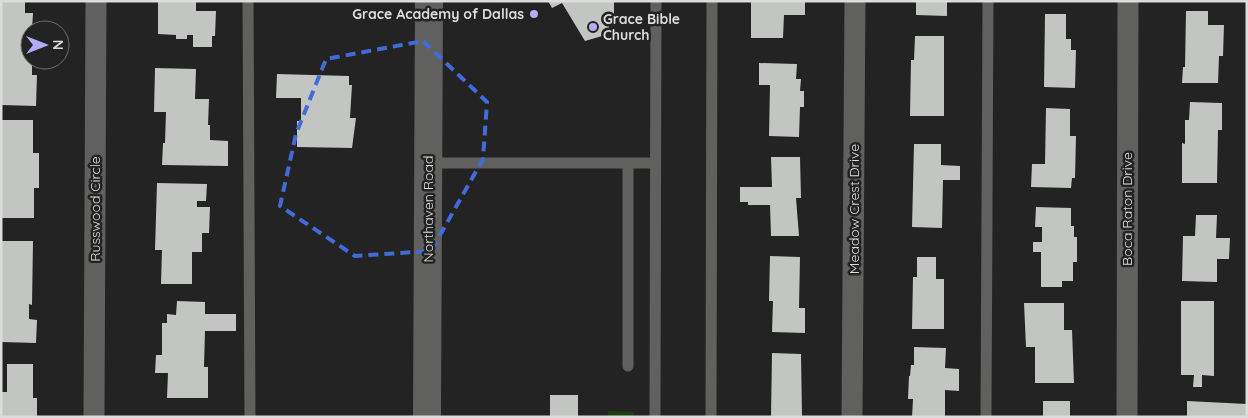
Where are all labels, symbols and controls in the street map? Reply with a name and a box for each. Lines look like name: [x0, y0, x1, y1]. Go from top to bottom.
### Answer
place label: Grace Academy of Dallas: [352, 5, 524, 23]
marker: Grace Academy of Dallas: [528, 8, 540, 20]
place label: Grace Bible Church: [603, 10, 680, 44]
north arrow: [20, 20, 70, 70]
marker: Grace Bible Church: [587, 21, 599, 33]
text: N: [49, 40, 67, 50]
street label: Meadow Crest Drive: [845, 144, 863, 274]
street label: Boca Raton Drive: [1118, 152, 1136, 266]
street label: Russwood Circle: [86, 156, 104, 262]
street label: Northaven Road: [419, 156, 437, 262]

